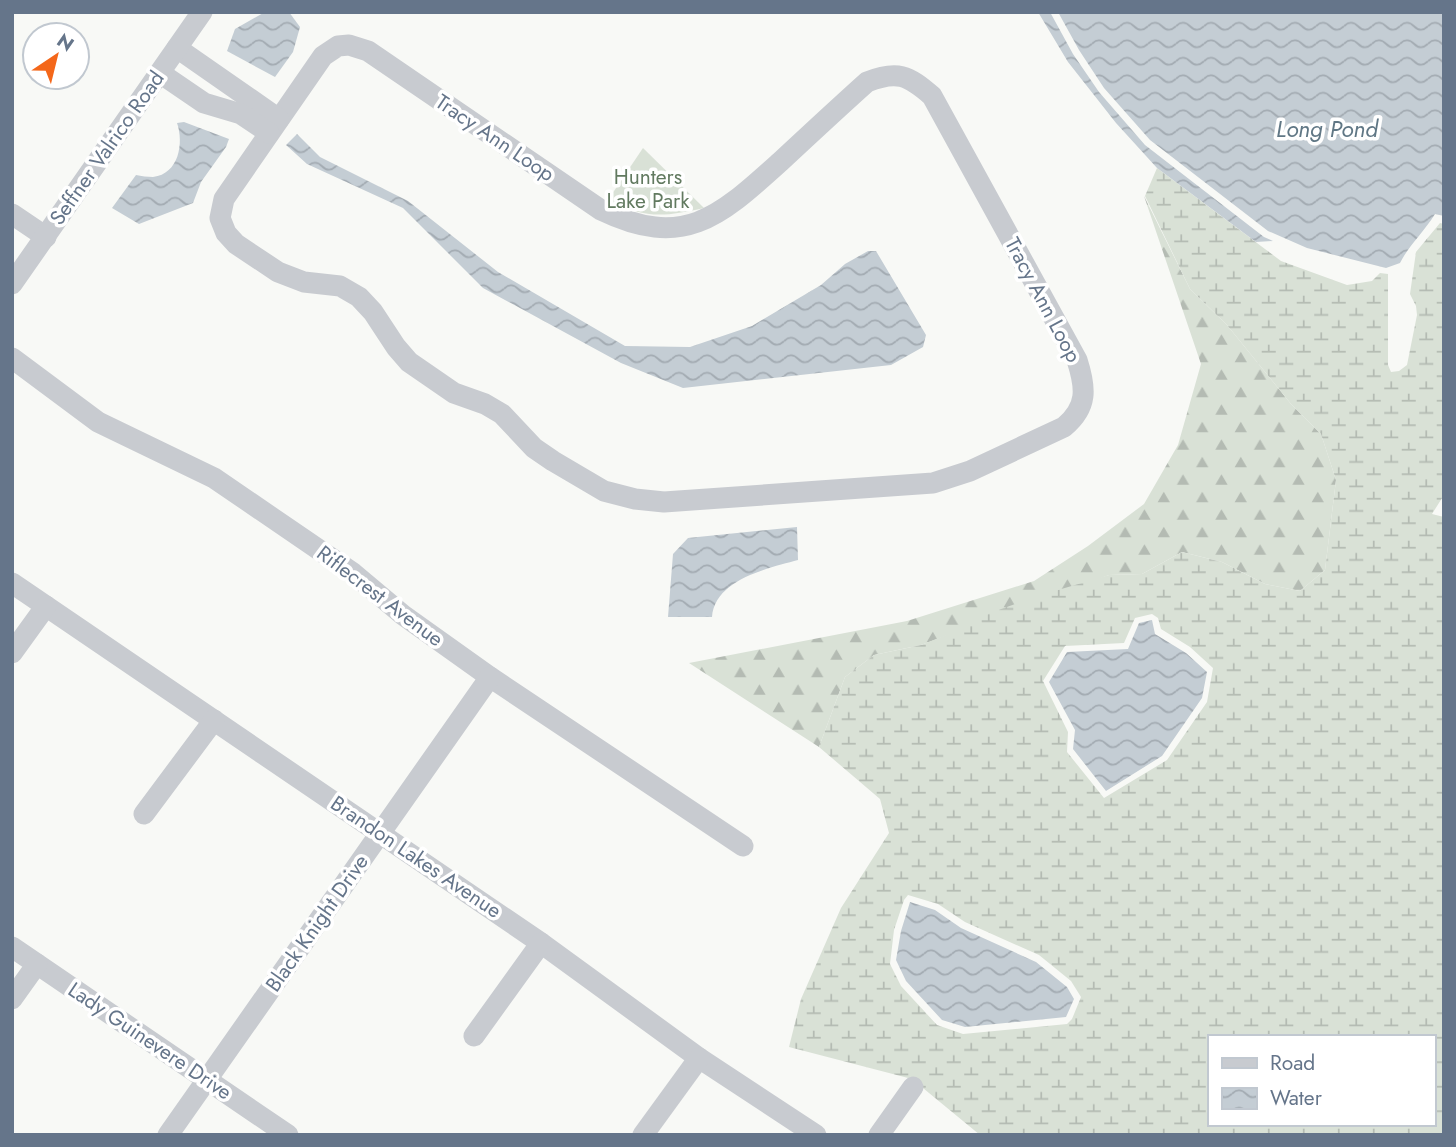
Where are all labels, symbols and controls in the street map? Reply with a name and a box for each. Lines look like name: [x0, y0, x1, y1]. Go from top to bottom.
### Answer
north arrow: [21, 21, 91, 91]
text: N: [52, 27, 79, 58]
street label: Seffner Valrico Road: [42, 65, 172, 231]
street label: Tracy Ann Loop: [430, 87, 560, 189]
water label: Long Pond: [1276, 112, 1379, 146]
park label: Hunters Lake Park: [606, 162, 690, 216]
street label: Tracy Ann Loop: [997, 232, 1089, 368]
street label: Riflecrest Avenue: [310, 538, 450, 654]
street label: Brandon Lakes Avenue: [325, 789, 508, 926]
street label: Black Knight Drive: [258, 848, 376, 998]
street label: Lady Guinevere Drive: [62, 975, 238, 1107]
legend: [1208, 1035, 1435, 1126]
text: Road: [1270, 1048, 1315, 1078]
text: Water: [1270, 1083, 1323, 1113]

